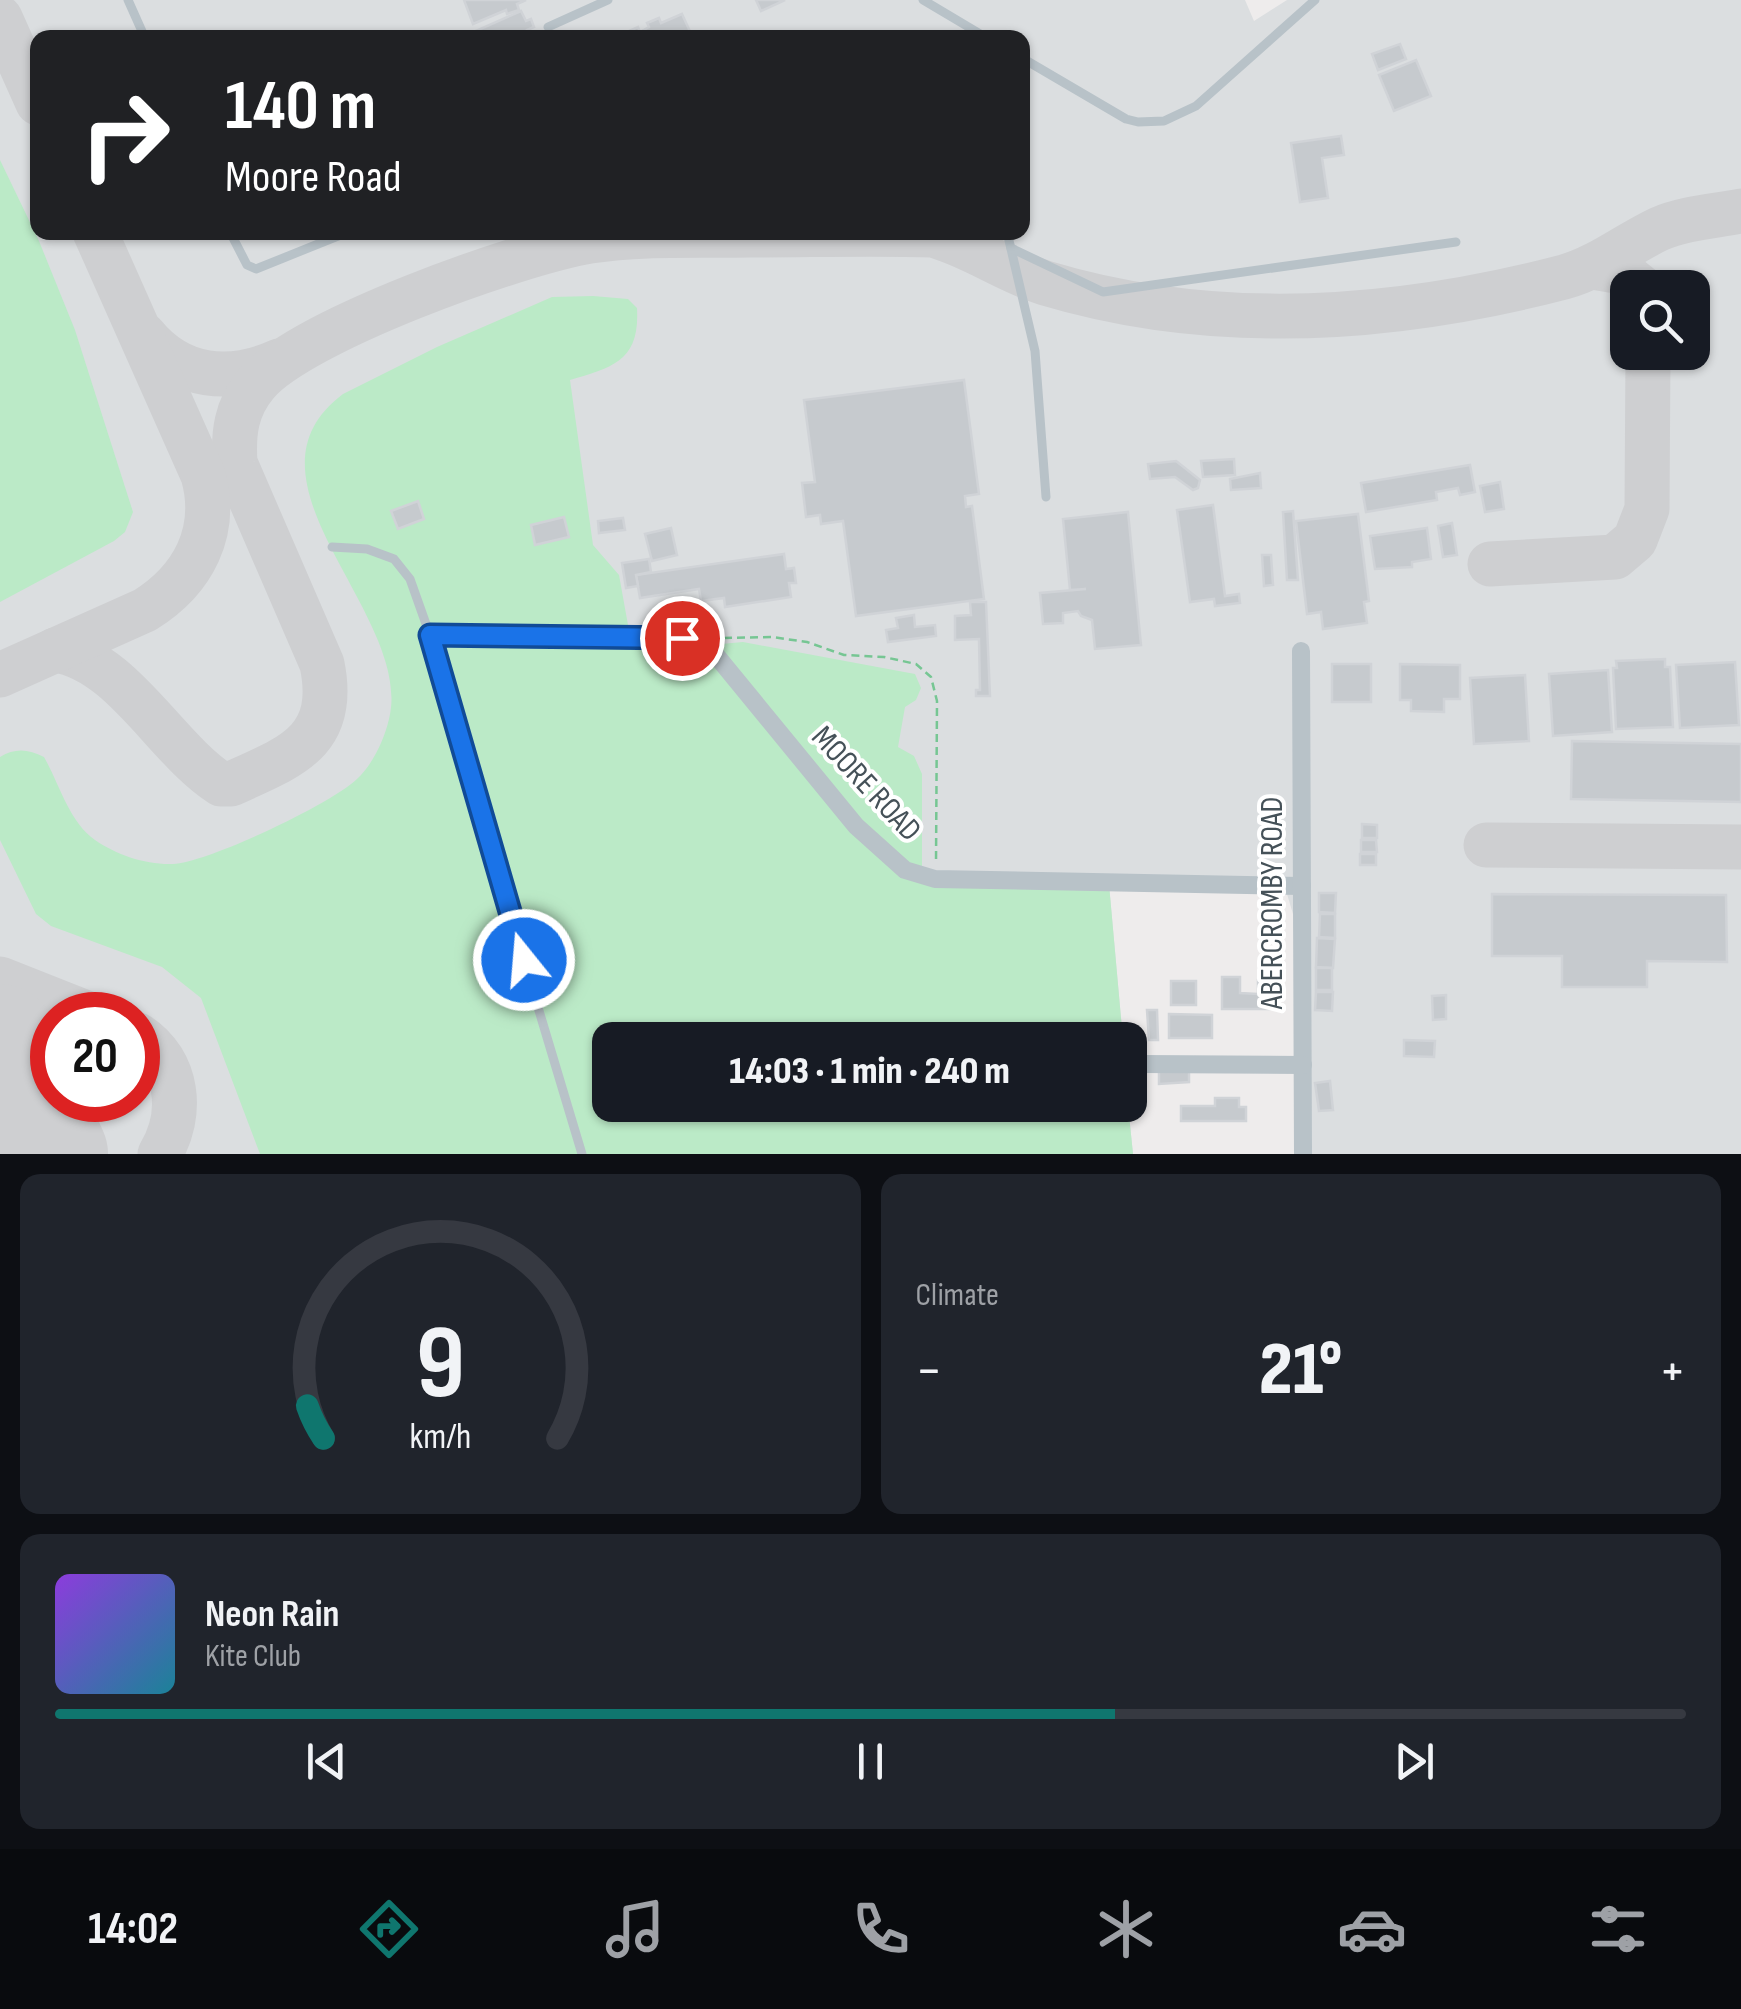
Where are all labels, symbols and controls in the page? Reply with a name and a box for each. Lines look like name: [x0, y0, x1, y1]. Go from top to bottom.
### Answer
text: 140 m: [225, 65, 376, 149]
icon: right: [60, 70, 190, 200]
text: Moore Road: [225, 150, 402, 205]
map controls: [1610, 270, 1710, 370]
button: search: [1610, 270, 1710, 370]
pin: [640, 596, 725, 681]
icon: arrive: [655, 611, 710, 666]
street label: MOORE ROAD: [803, 718, 929, 850]
street label: ABERCROMBY ROAD: [1253, 797, 1292, 1010]
position arrow: [472, 908, 576, 1012]
speed limit sign: 20: [30, 992, 160, 1122]
text: 14:03 · 1 min · 240 m: [729, 1049, 1010, 1094]
text: Climate: [916, 1276, 999, 1315]
text: 9: [416, 1302, 465, 1427]
text: 21°: [1259, 1325, 1343, 1416]
text: −: [916, 1338, 942, 1405]
text: +: [1659, 1338, 1686, 1405]
text: km/h: [409, 1416, 471, 1459]
text: Neon Rain: [205, 1592, 339, 1637]
text: Kite Club: [205, 1637, 301, 1676]
icon: previous: [299, 1734, 354, 1789]
icon: pause: [843, 1734, 898, 1789]
icon: next: [1387, 1734, 1442, 1789]
icon: directions: [354, 1894, 424, 1964]
icon: music: [600, 1894, 670, 1964]
icon: phone: [846, 1894, 916, 1964]
icon: climate: [1091, 1894, 1161, 1964]
icon: car: [1337, 1894, 1407, 1964]
icon: filters: [1583, 1894, 1653, 1964]
text: 14:02: [88, 1902, 178, 1957]

